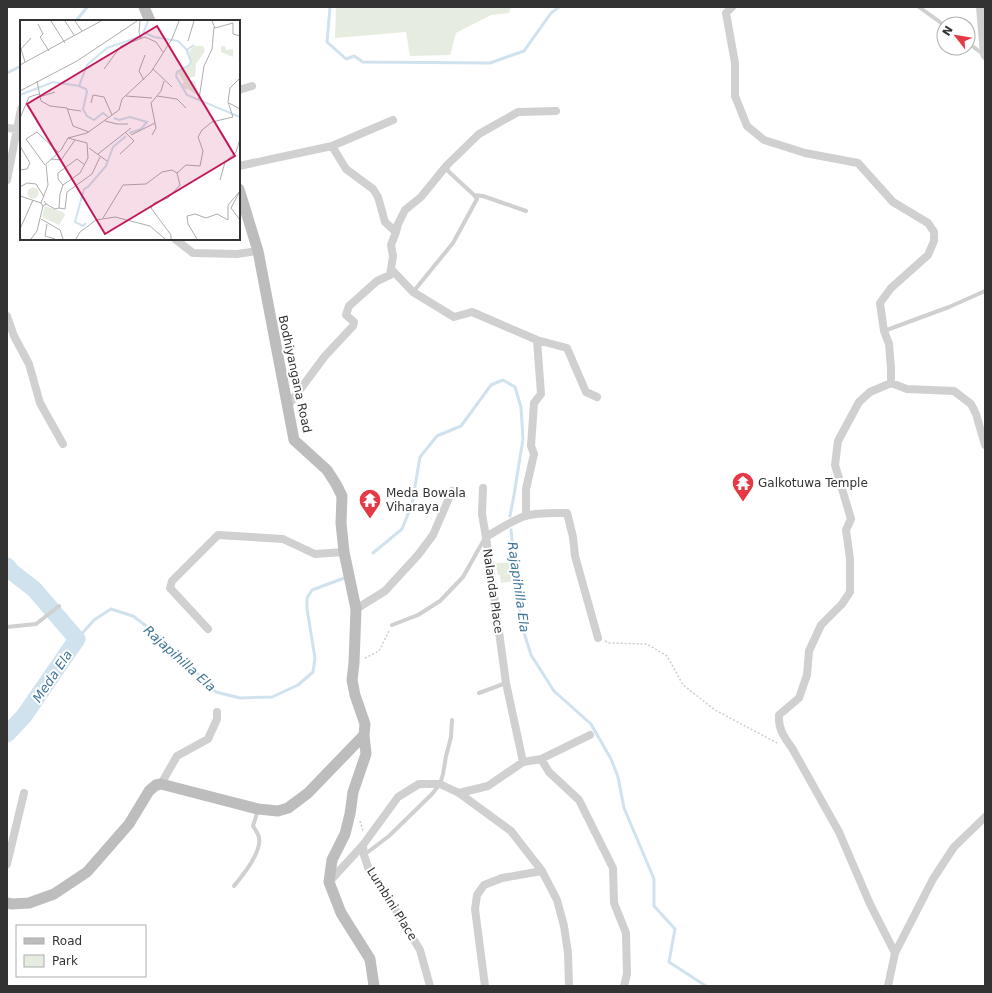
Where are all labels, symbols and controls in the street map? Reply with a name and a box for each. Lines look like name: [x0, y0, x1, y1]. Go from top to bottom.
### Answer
north arrow: [936, 16, 976, 56]
inset map: [20, 20, 240, 240]
text: N: [940, 24, 956, 38]
street label: Bodhiyangana Road: [276, 314, 314, 434]
temple icon: Galkotuwa Temple: [730, 470, 756, 503]
place label: Galkotuwa Temple: [758, 476, 868, 490]
place label: Meda Bowala Viharaya: [386, 486, 466, 514]
temple icon: Meda Bowala Viharaya: [357, 487, 383, 520]
water label: Rajapihilla Ela: [505, 541, 532, 633]
street label: Nalanda Place: [480, 548, 506, 634]
water label: Rajapihilla Ela: [141, 622, 219, 695]
water label: Meda Ela: [30, 647, 75, 705]
street label: Lumbini Place: [364, 865, 420, 943]
legend: [16, 925, 146, 977]
text: Road: [52, 934, 82, 948]
text: Park: [52, 954, 78, 968]

